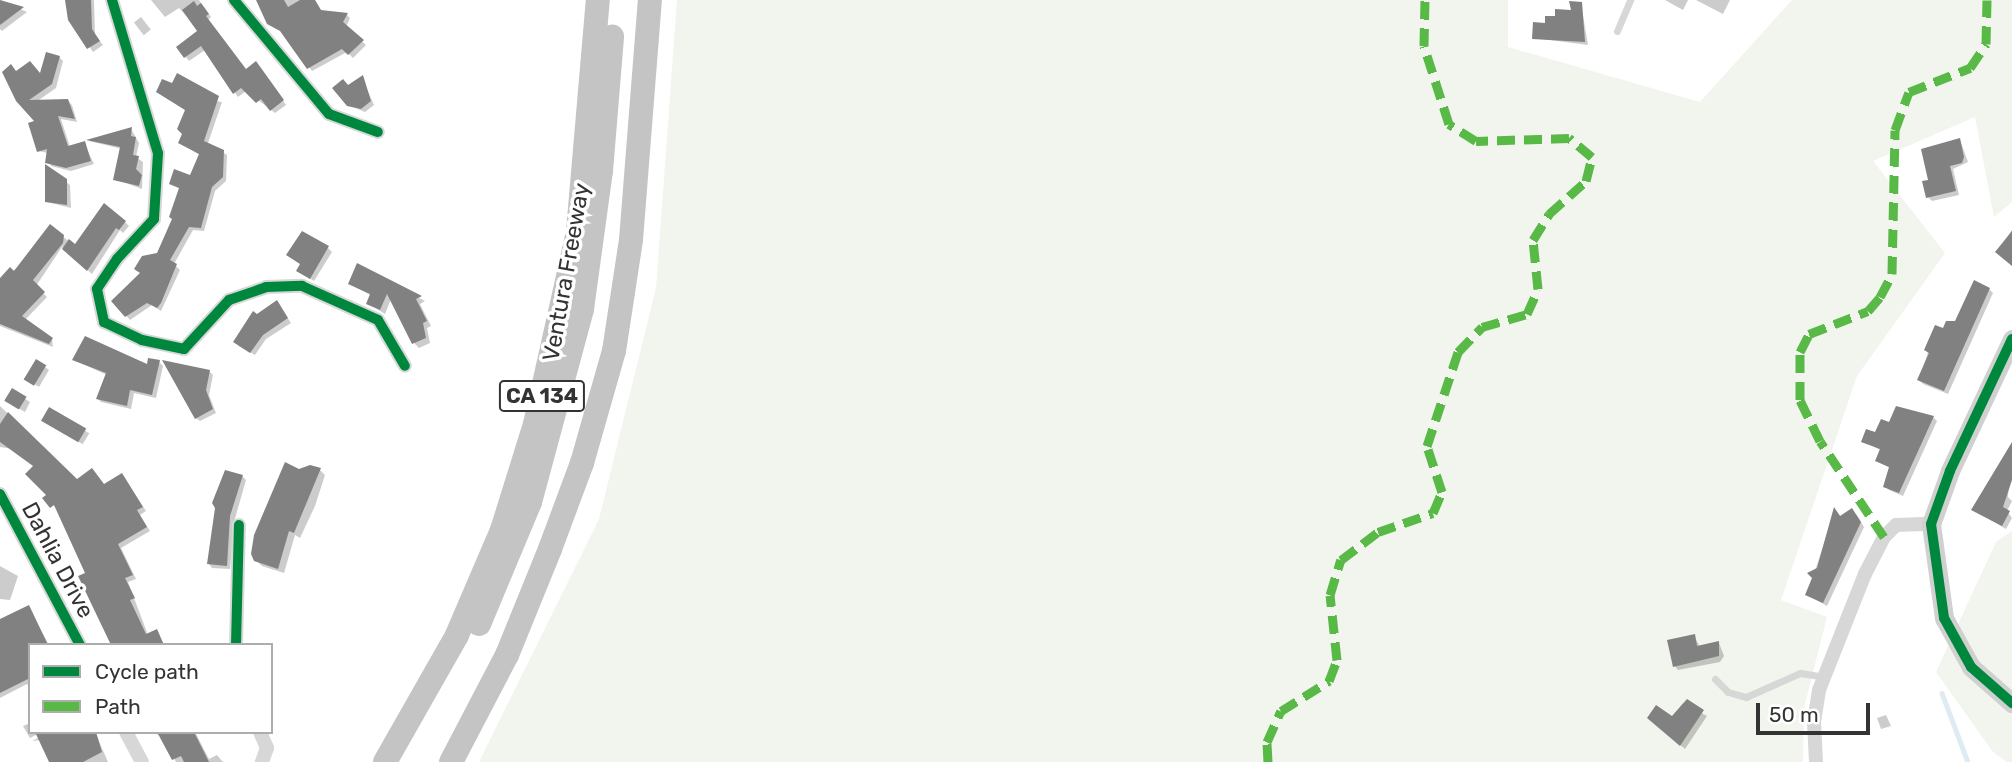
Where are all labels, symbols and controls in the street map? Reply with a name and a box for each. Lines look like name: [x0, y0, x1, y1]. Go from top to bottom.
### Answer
street label: Ventura Freeway: [537, 181, 595, 363]
road number: CA 134: [498, 378, 586, 414]
street label: Dahlia Drive: [16, 497, 100, 623]
legend: [28, 643, 273, 734]
text: Cycle path: [95, 659, 199, 684]
scale bar: [1760, 688, 1874, 732]
text: Path: [95, 694, 141, 719]
text: 50 m: [1769, 702, 1819, 727]

